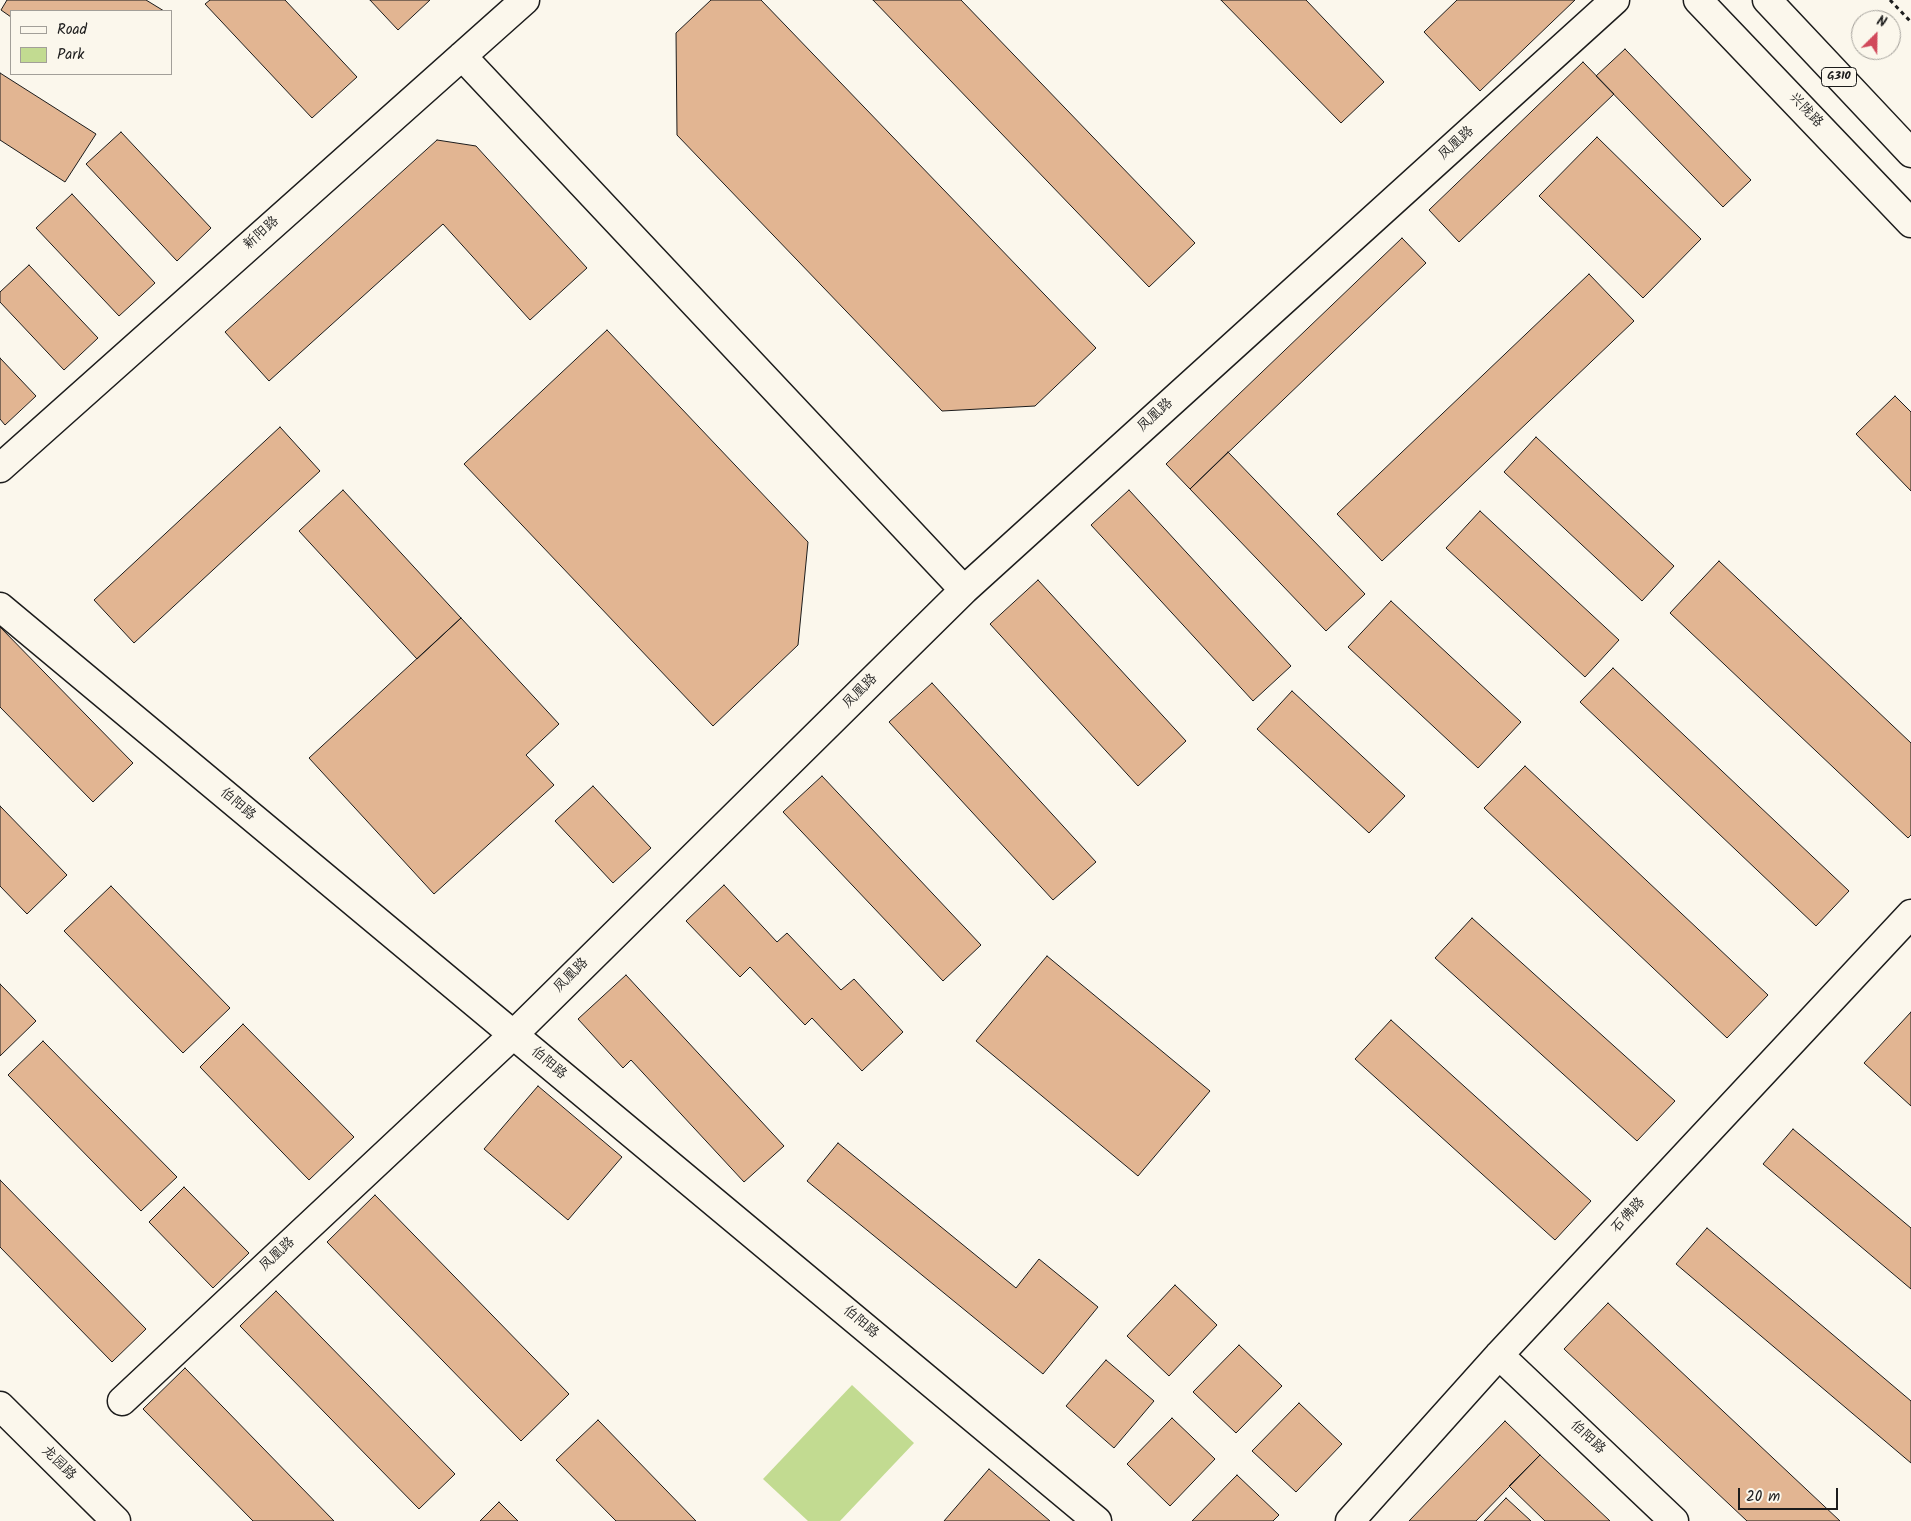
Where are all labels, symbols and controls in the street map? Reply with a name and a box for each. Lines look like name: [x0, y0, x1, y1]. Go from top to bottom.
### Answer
legend: [10, 10, 172, 75]
north arrow: [1851, 10, 1901, 60]
text: N: [1873, 10, 1890, 34]
text: Road: [57, 18, 87, 42]
text: Park: [57, 43, 84, 67]
road number: G310: [1822, 68, 1856, 86]
street label: 兴陇路: [1784, 90, 1826, 132]
street label: 凤凰路: [1436, 124, 1478, 164]
street label: 新阳路: [241, 214, 283, 254]
street label: 凤凰路: [1135, 396, 1177, 436]
street label: 凤凰路: [840, 671, 882, 713]
street label: 伯阳路: [216, 785, 258, 825]
street label: 凤凰路: [551, 955, 593, 997]
street label: 伯阳路: [527, 1044, 569, 1084]
street label: 石佛路: [1609, 1195, 1649, 1237]
street label: 凤凰路: [257, 1235, 299, 1275]
street label: 伯阳路: [839, 1303, 881, 1343]
street label: 伯阳路: [1566, 1418, 1608, 1458]
street label: 龙园路: [37, 1443, 79, 1485]
scale bar: [1741, 1478, 1841, 1510]
text: 20 m: [1746, 1485, 1780, 1509]

